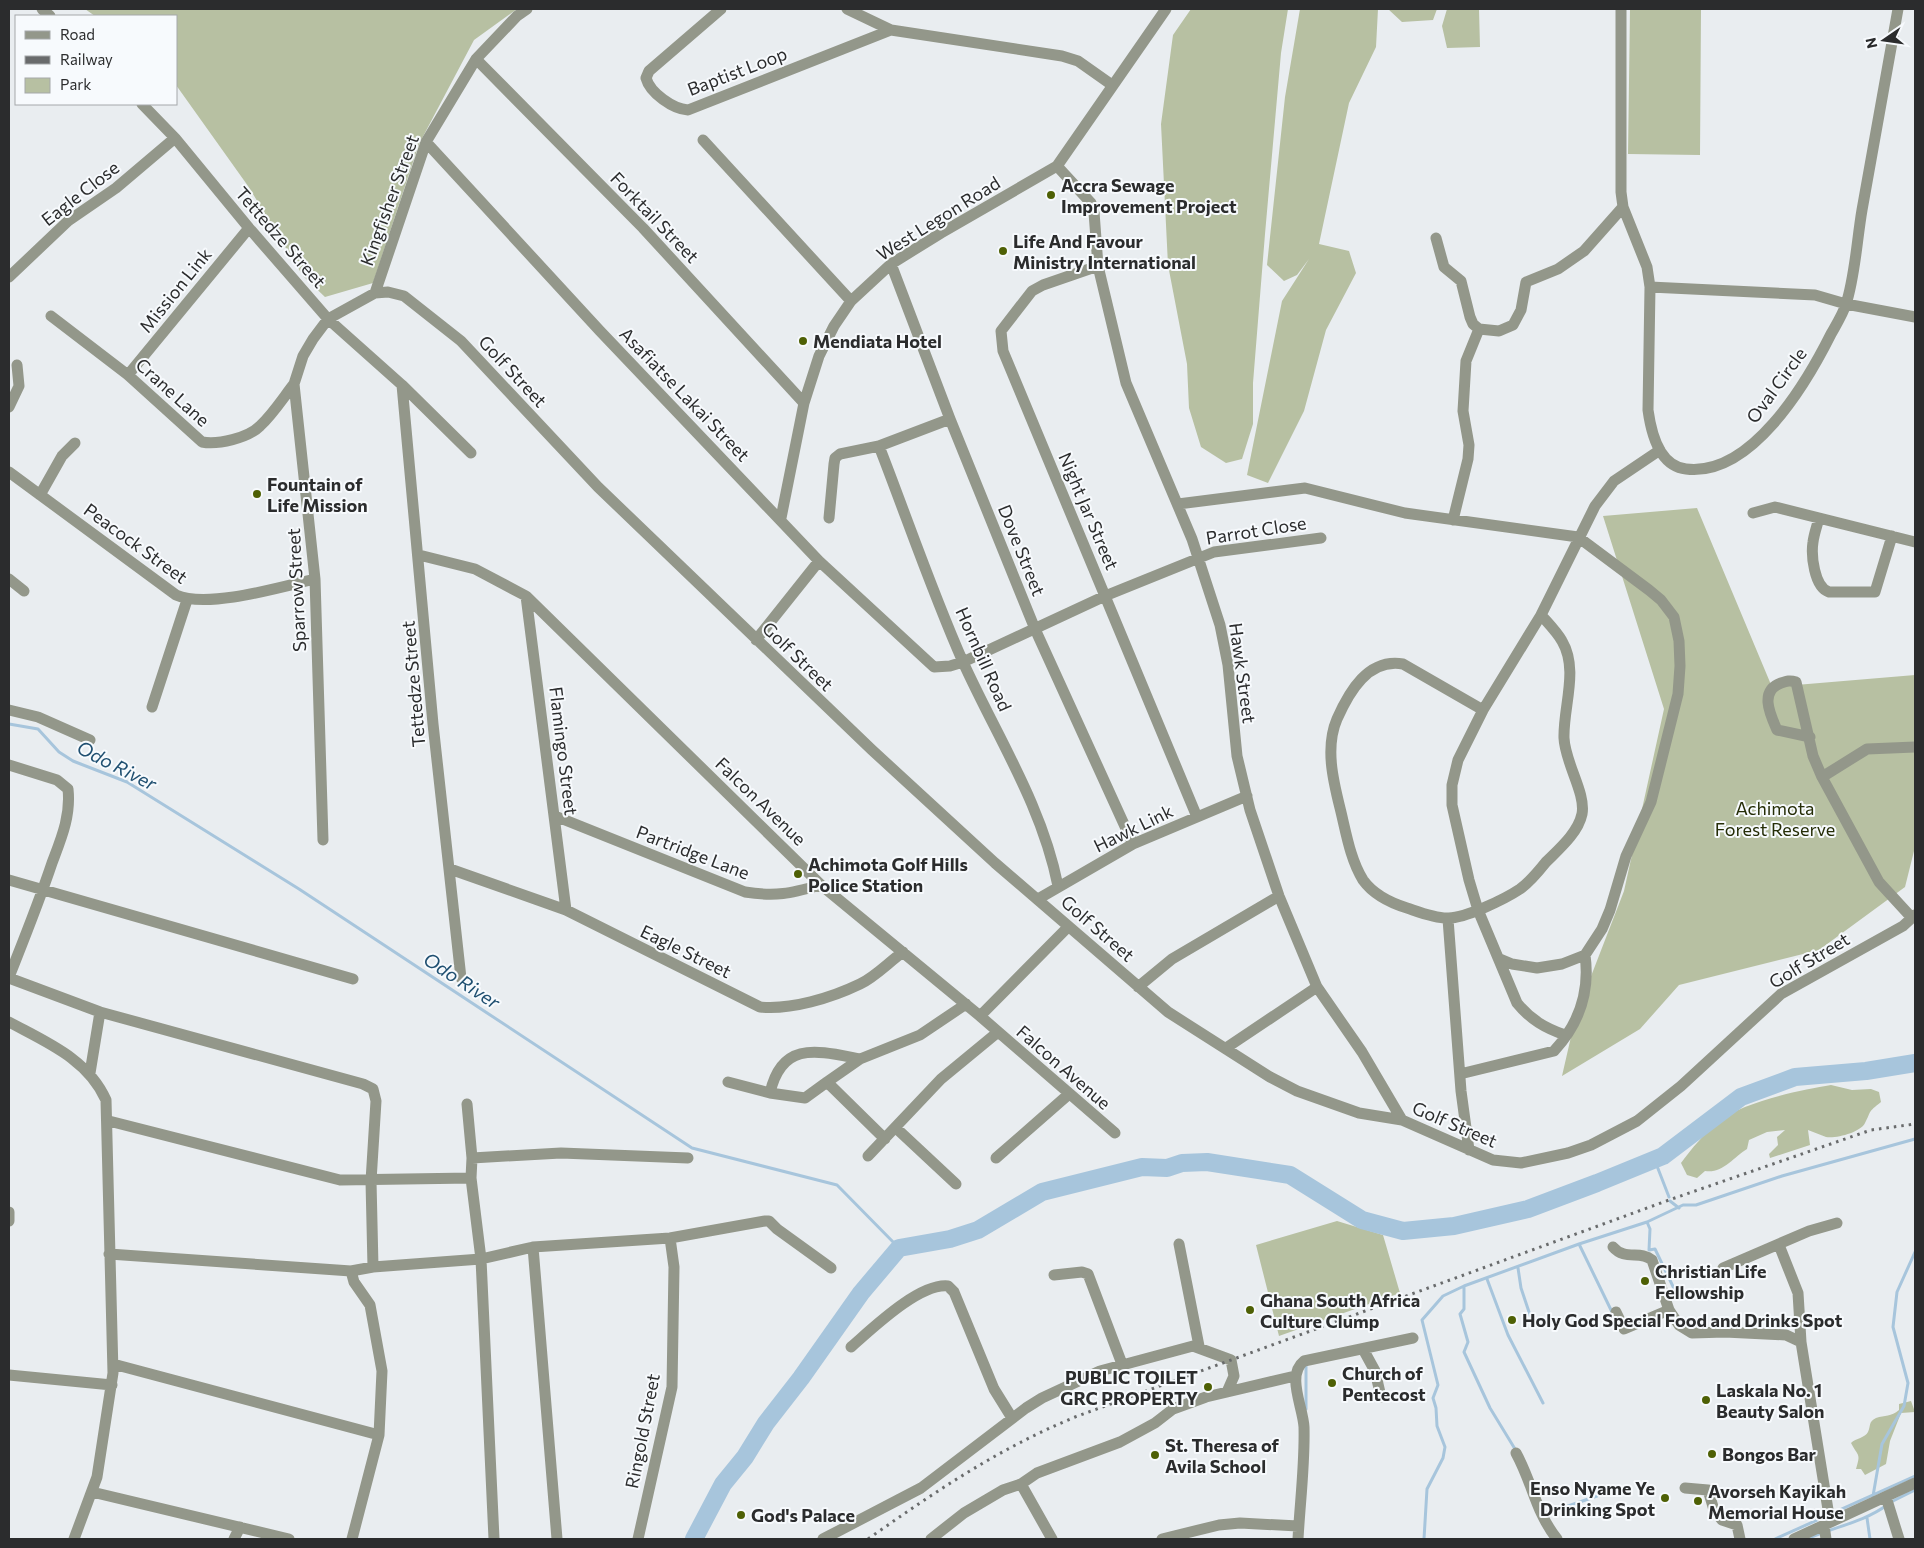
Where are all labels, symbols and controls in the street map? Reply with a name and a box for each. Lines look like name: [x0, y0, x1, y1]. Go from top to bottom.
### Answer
legend: [15, 15, 178, 105]
north arrow: [1859, 15, 1909, 65]
text: Road: [60, 25, 95, 43]
text: N: [1861, 36, 1880, 50]
street label: Baptist Loop: [684, 42, 790, 100]
text: Railway: [60, 50, 113, 68]
text: Park: [60, 75, 91, 93]
street label: Kingfisher Street: [355, 131, 423, 269]
street label: Eagle Close: [37, 156, 123, 230]
street label: Forktail Street: [606, 167, 704, 267]
street label: West Legon Road: [872, 171, 1004, 265]
place label: Accra Sewage Improvement Project: [1061, 174, 1237, 217]
street label: Tettedze Street: [231, 182, 331, 292]
marker: Accra Sewage Improvement Project: [1045, 189, 1057, 201]
place label: Life And Favour Ministry International: [1013, 230, 1196, 273]
street label: Mission Link: [134, 243, 216, 337]
marker: Life And Favour Ministry International: [997, 245, 1009, 257]
street label: Asafiatse Lakai Street: [615, 323, 755, 465]
place label: Mendiata Hotel: [813, 330, 942, 352]
street label: Golf Street: [474, 331, 552, 411]
marker: Mendiata Hotel: [797, 335, 809, 347]
street label: Oval Circle: [1741, 343, 1811, 427]
street label: Crane Lane: [132, 353, 214, 431]
street label: Night Jar Street: [1054, 449, 1124, 573]
place label: Fountain of Life Mission: [267, 473, 368, 516]
marker: Fountain of Life Mission: [251, 488, 263, 500]
street label: Peacock Street: [80, 498, 192, 588]
street label: Dove Street: [994, 501, 1050, 599]
street label: Parrot Close: [1204, 511, 1308, 549]
street label: Sparrow Street: [282, 528, 310, 652]
street label: Hornbill Road: [951, 604, 1017, 714]
street label: Golf Street: [758, 617, 838, 695]
street label: Tettedze Street: [397, 620, 429, 748]
street label: Hawk Street: [1225, 621, 1261, 725]
street label: Flamingo Street: [545, 685, 583, 817]
water label: Odo River: [73, 735, 162, 795]
street label: Falcon Avenue: [711, 752, 811, 850]
park label: Achimota Forest Reserve: [1715, 797, 1835, 840]
street label: Hawk Link: [1090, 799, 1176, 857]
street label: Partridge Lane: [633, 820, 753, 884]
place label: Achimota Golf Hills Police Station: [808, 853, 968, 896]
marker: Achimota Golf Hills Police Station: [792, 868, 804, 880]
street label: Golf Street: [1057, 890, 1139, 966]
street label: Eagle Street: [637, 920, 735, 982]
street label: Golf Street: [1765, 927, 1853, 993]
water label: Odo River: [420, 947, 506, 1014]
street label: Falcon Avenue: [1012, 1020, 1116, 1114]
street label: Golf Street: [1409, 1096, 1501, 1152]
place label: Christian Life Fellowship: [1655, 1260, 1766, 1303]
marker: Christian Life Fellowship: [1639, 1275, 1651, 1287]
place label: Ghana South Africa Culture Clump: [1260, 1289, 1420, 1332]
marker: Ghana South Africa Culture Clump: [1244, 1304, 1256, 1316]
place label: Holy God Special Food and Drinks Spot: [1522, 1309, 1843, 1331]
marker: Holy God Special Food and Drinks Spot: [1506, 1314, 1518, 1326]
place label: Church of Pentecost: [1342, 1362, 1426, 1405]
place label: PUBLIC TOILET GRC PROPERTY: [1060, 1366, 1198, 1409]
street label: Ringold Street: [620, 1372, 664, 1490]
marker: Church of Pentecost: [1326, 1377, 1338, 1389]
place label: Laskala No. 1 Beauty Salon: [1716, 1379, 1824, 1422]
marker: PUBLIC TOILET GRC PROPERTY: [1202, 1381, 1214, 1393]
marker: Laskala No. 1 Beauty Salon: [1700, 1394, 1712, 1406]
place label: St. Theresa of Avila School: [1165, 1434, 1280, 1477]
place label: Bongos Bar: [1722, 1443, 1817, 1465]
marker: Bongos Bar: [1706, 1448, 1718, 1460]
marker: St. Theresa of Avila School: [1149, 1449, 1161, 1461]
place label: Enso Nyame Ye Drinking Spot: [1530, 1477, 1655, 1520]
place label: Avorseh Kayikah Memorial House: [1708, 1480, 1846, 1523]
marker: Enso Nyame Ye Drinking Spot: [1659, 1492, 1671, 1504]
marker: Avorseh Kayikah Memorial House: [1692, 1495, 1704, 1507]
place label: God's Palace: [751, 1504, 855, 1526]
marker: God's Palace: [735, 1509, 747, 1521]

